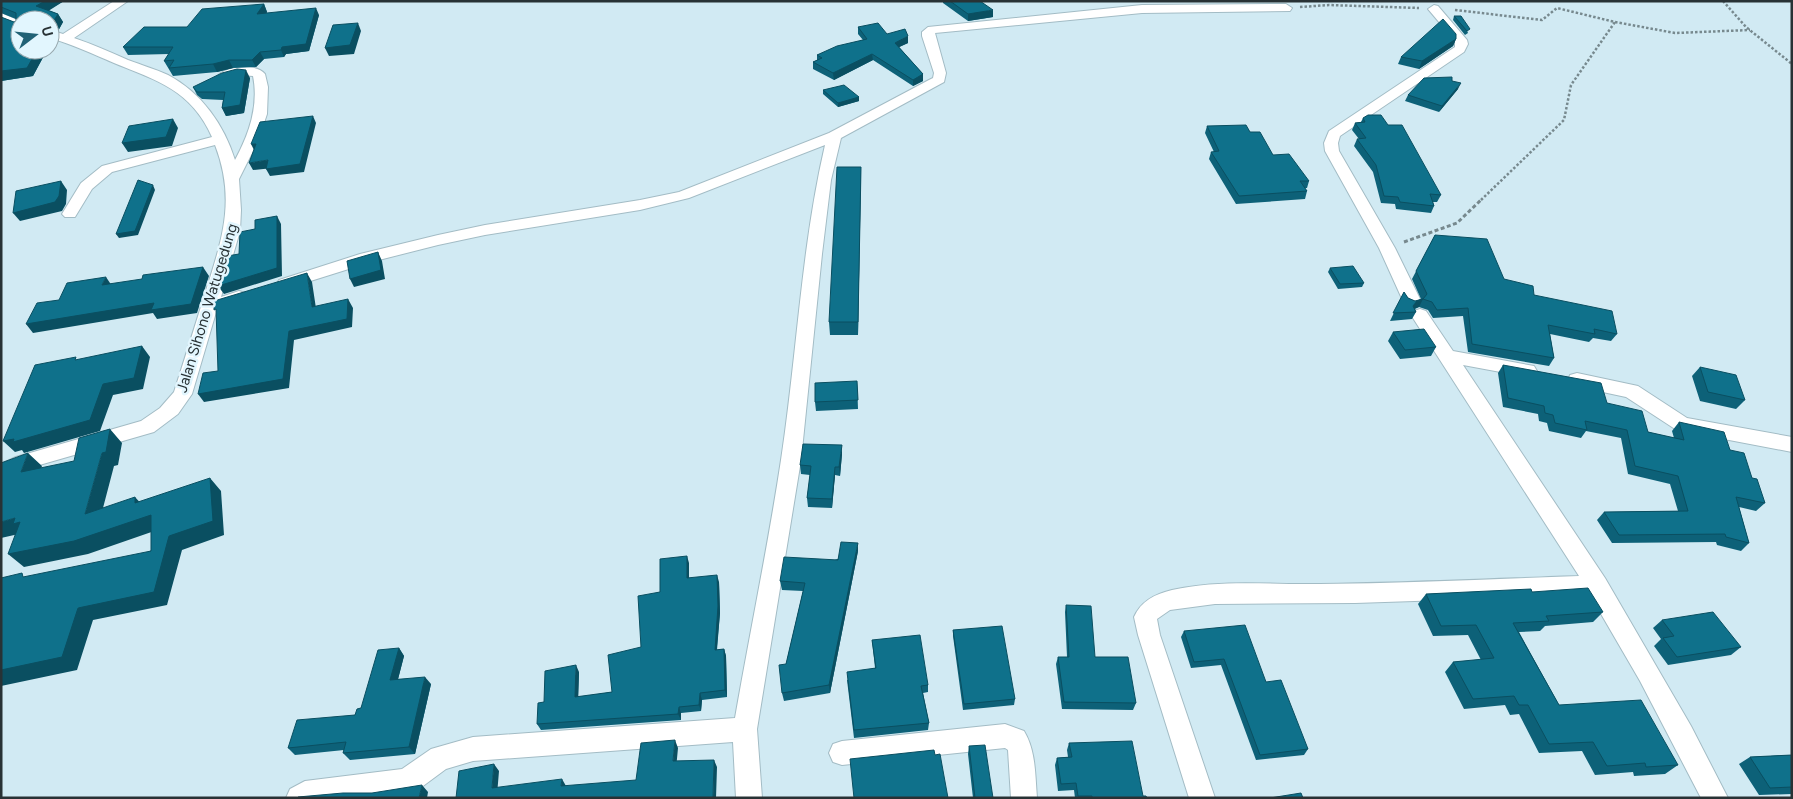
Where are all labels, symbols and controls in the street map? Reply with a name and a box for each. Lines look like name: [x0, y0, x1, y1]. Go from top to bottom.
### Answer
north arrow: [10, 10, 60, 60]
text: U: [37, 24, 57, 39]
street label: Jalan Sihono Watugedung: [173, 221, 241, 395]

